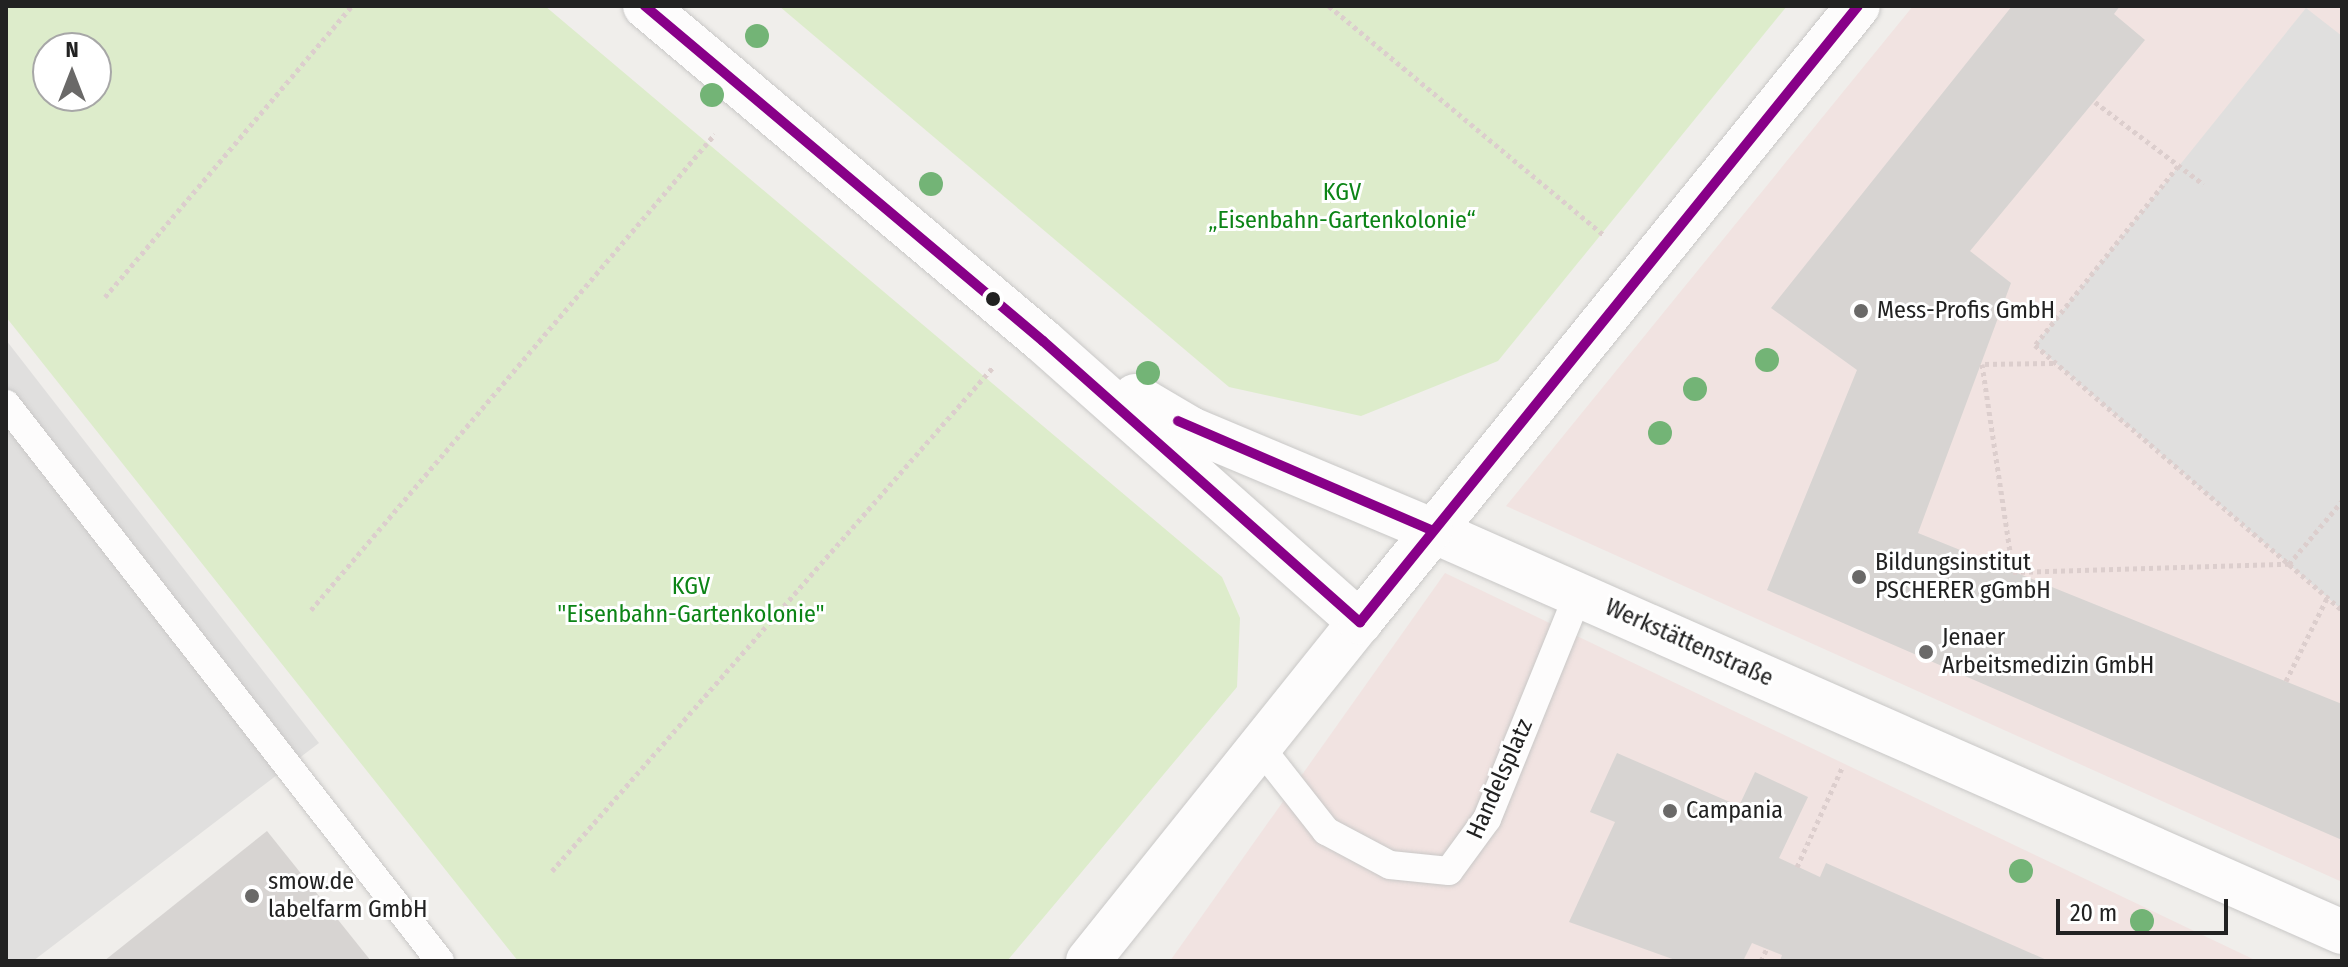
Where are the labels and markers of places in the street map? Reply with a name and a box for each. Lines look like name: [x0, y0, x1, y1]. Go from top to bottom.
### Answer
unlabelled marker: [985, 291, 1001, 307]
place label: Mess-Profis GmbH: [1877, 297, 2055, 325]
marker: Mess-Profis GmbH: [1852, 302, 1870, 320]
place label: Bildungsinstitut PSCHERER gGmbH: [1875, 549, 2051, 605]
marker: Bildungsinstitut PSCHERER gGmbH: [1850, 568, 1868, 586]
place label: Jenaer Arbeitsmedizin GmbH: [1942, 624, 2154, 680]
marker: Jenaer Arbeitsmedizin GmbH: [1917, 643, 1935, 661]
place label: Campania: [1686, 797, 1783, 825]
marker: Campania: [1661, 802, 1679, 820]
place label: smow.de labelfarm GmbH: [268, 868, 428, 924]
marker: smow.de labelfarm GmbH: [243, 887, 261, 905]

